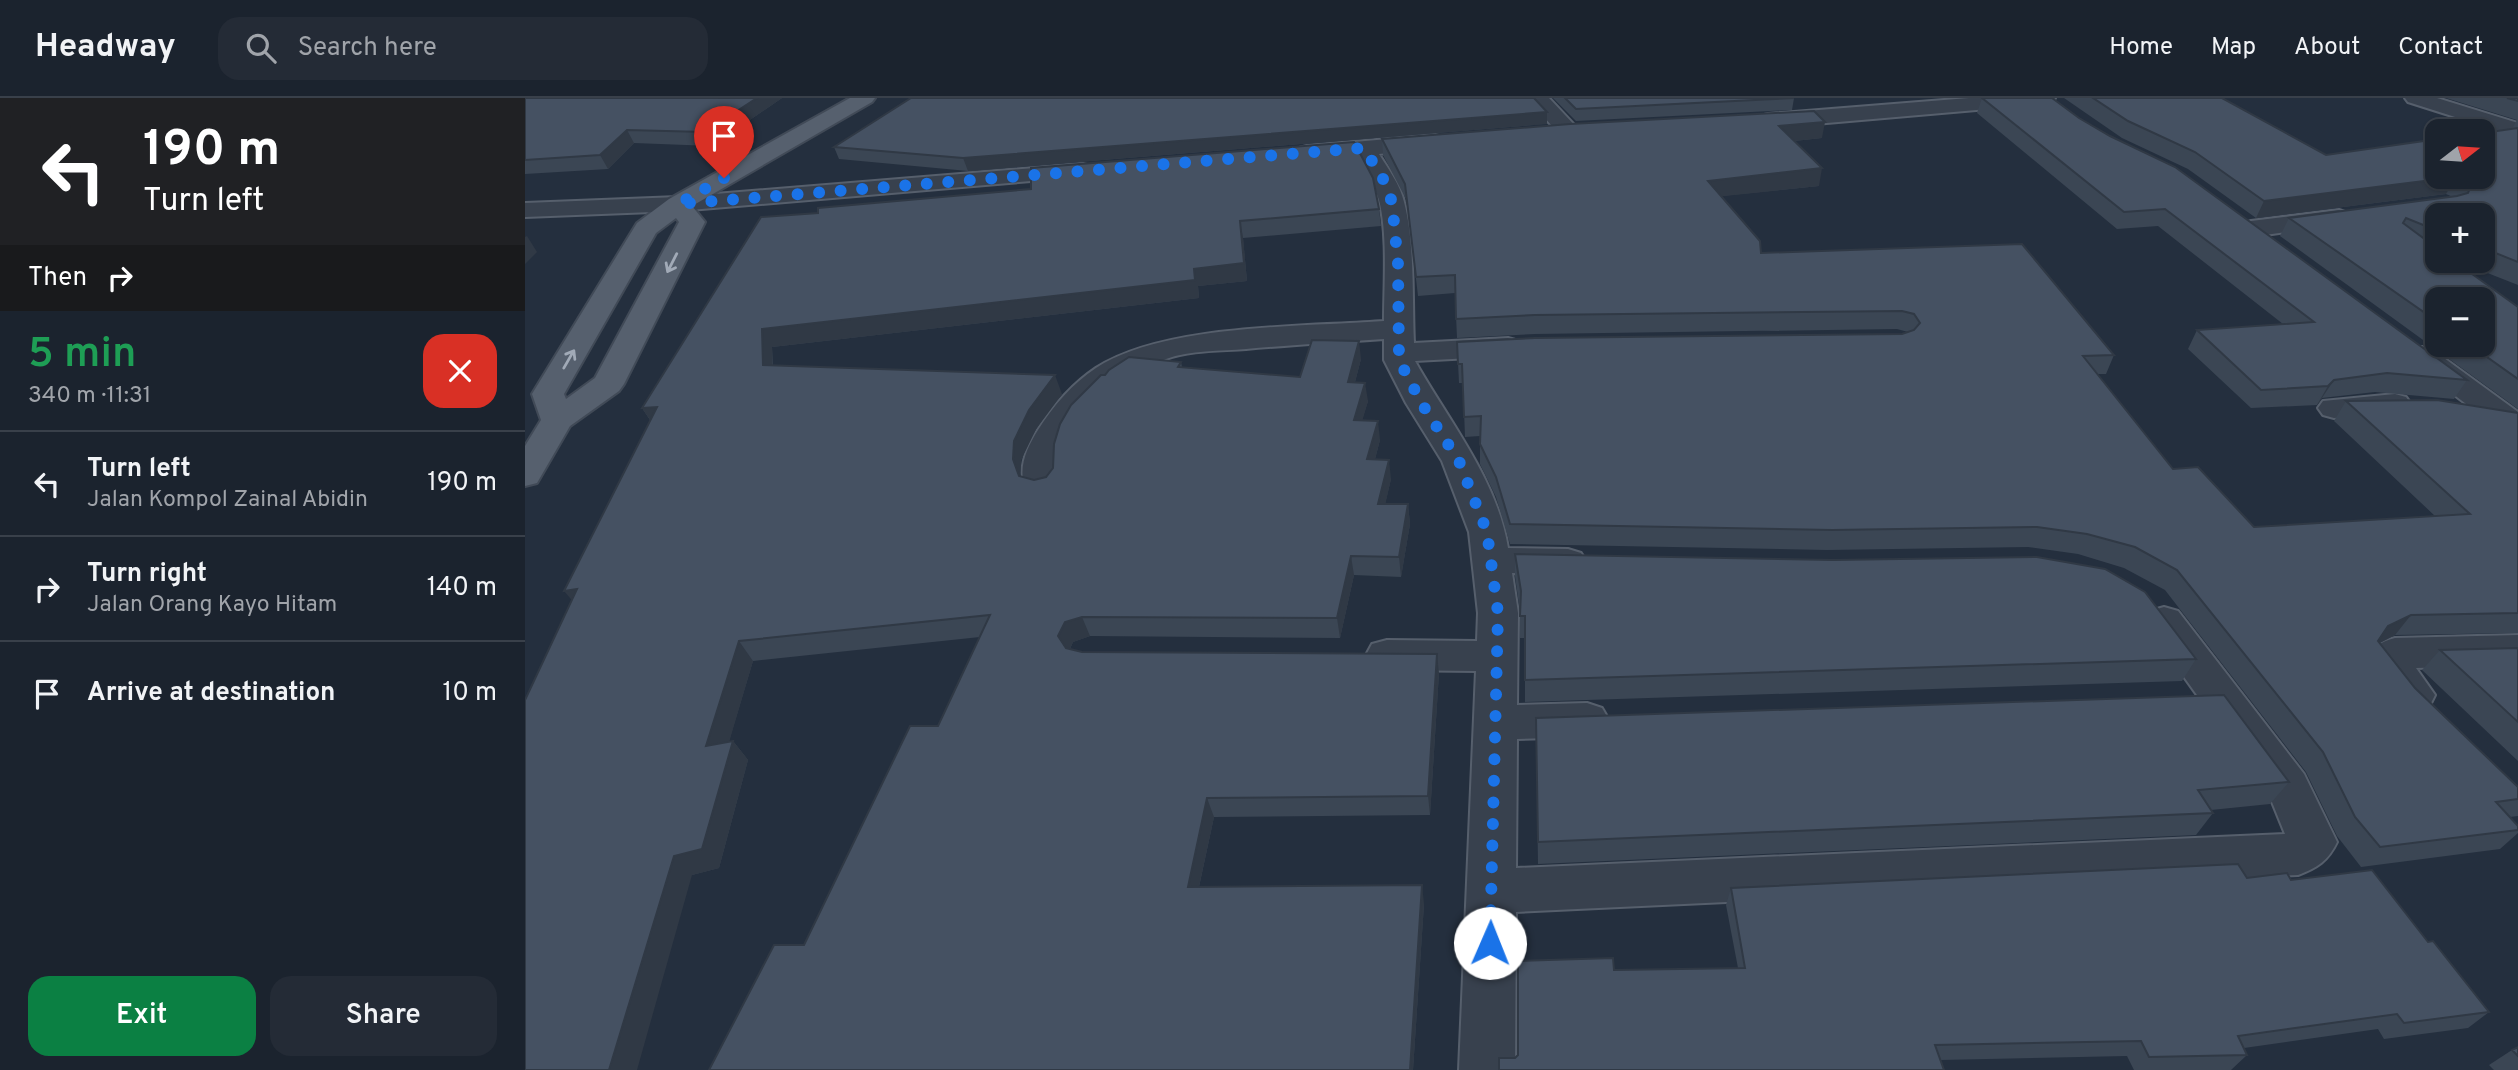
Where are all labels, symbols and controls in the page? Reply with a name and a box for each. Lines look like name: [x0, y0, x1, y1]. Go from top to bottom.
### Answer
search box: [218, 17, 708, 80]
text: Headway: [35, 27, 176, 69]
icon: search: [242, 29, 280, 67]
text: Search here: [298, 32, 437, 65]
text: Home: [2109, 33, 2173, 63]
text: Map: [2211, 33, 2256, 63]
text: About: [2294, 33, 2360, 63]
text: Contact: [2398, 33, 2483, 63]
pin: [694, 106, 754, 178]
icon: arrive: [705, 117, 743, 155]
north arrow: [2425, 119, 2495, 189]
map controls: [2425, 119, 2495, 357]
text: 190 m: [143, 121, 280, 183]
icon: left: [28, 126, 119, 217]
text: Turn left: [143, 182, 264, 222]
button: +: [2425, 203, 2495, 273]
one-way arrow: [665, 252, 678, 273]
icon: right: [101, 259, 139, 297]
text: Then: [28, 262, 87, 295]
button: −: [2425, 287, 2495, 357]
text: 5 min: [28, 329, 136, 382]
button: close: [423, 334, 497, 408]
one-way arrow: [563, 349, 576, 370]
text: 340 m · 11:31: [28, 382, 151, 411]
text: Turn left: [87, 453, 191, 486]
icon: left: [28, 465, 66, 503]
text: 190 m: [427, 467, 497, 500]
text: Jalan Kompol Zainal Abidin: [87, 486, 368, 515]
text: Turn right: [87, 558, 207, 591]
icon: right: [28, 570, 66, 608]
text: 140 m: [427, 572, 497, 605]
text: Jalan Orang Kayo Hitam: [87, 591, 337, 620]
icon: arrive: [28, 675, 66, 713]
text: Arrive at destination: [87, 677, 335, 710]
text: 10 m: [442, 677, 497, 710]
position arrow: [1453, 906, 1527, 980]
button: Exit: [28, 976, 256, 1056]
button: Share: [270, 976, 497, 1056]

